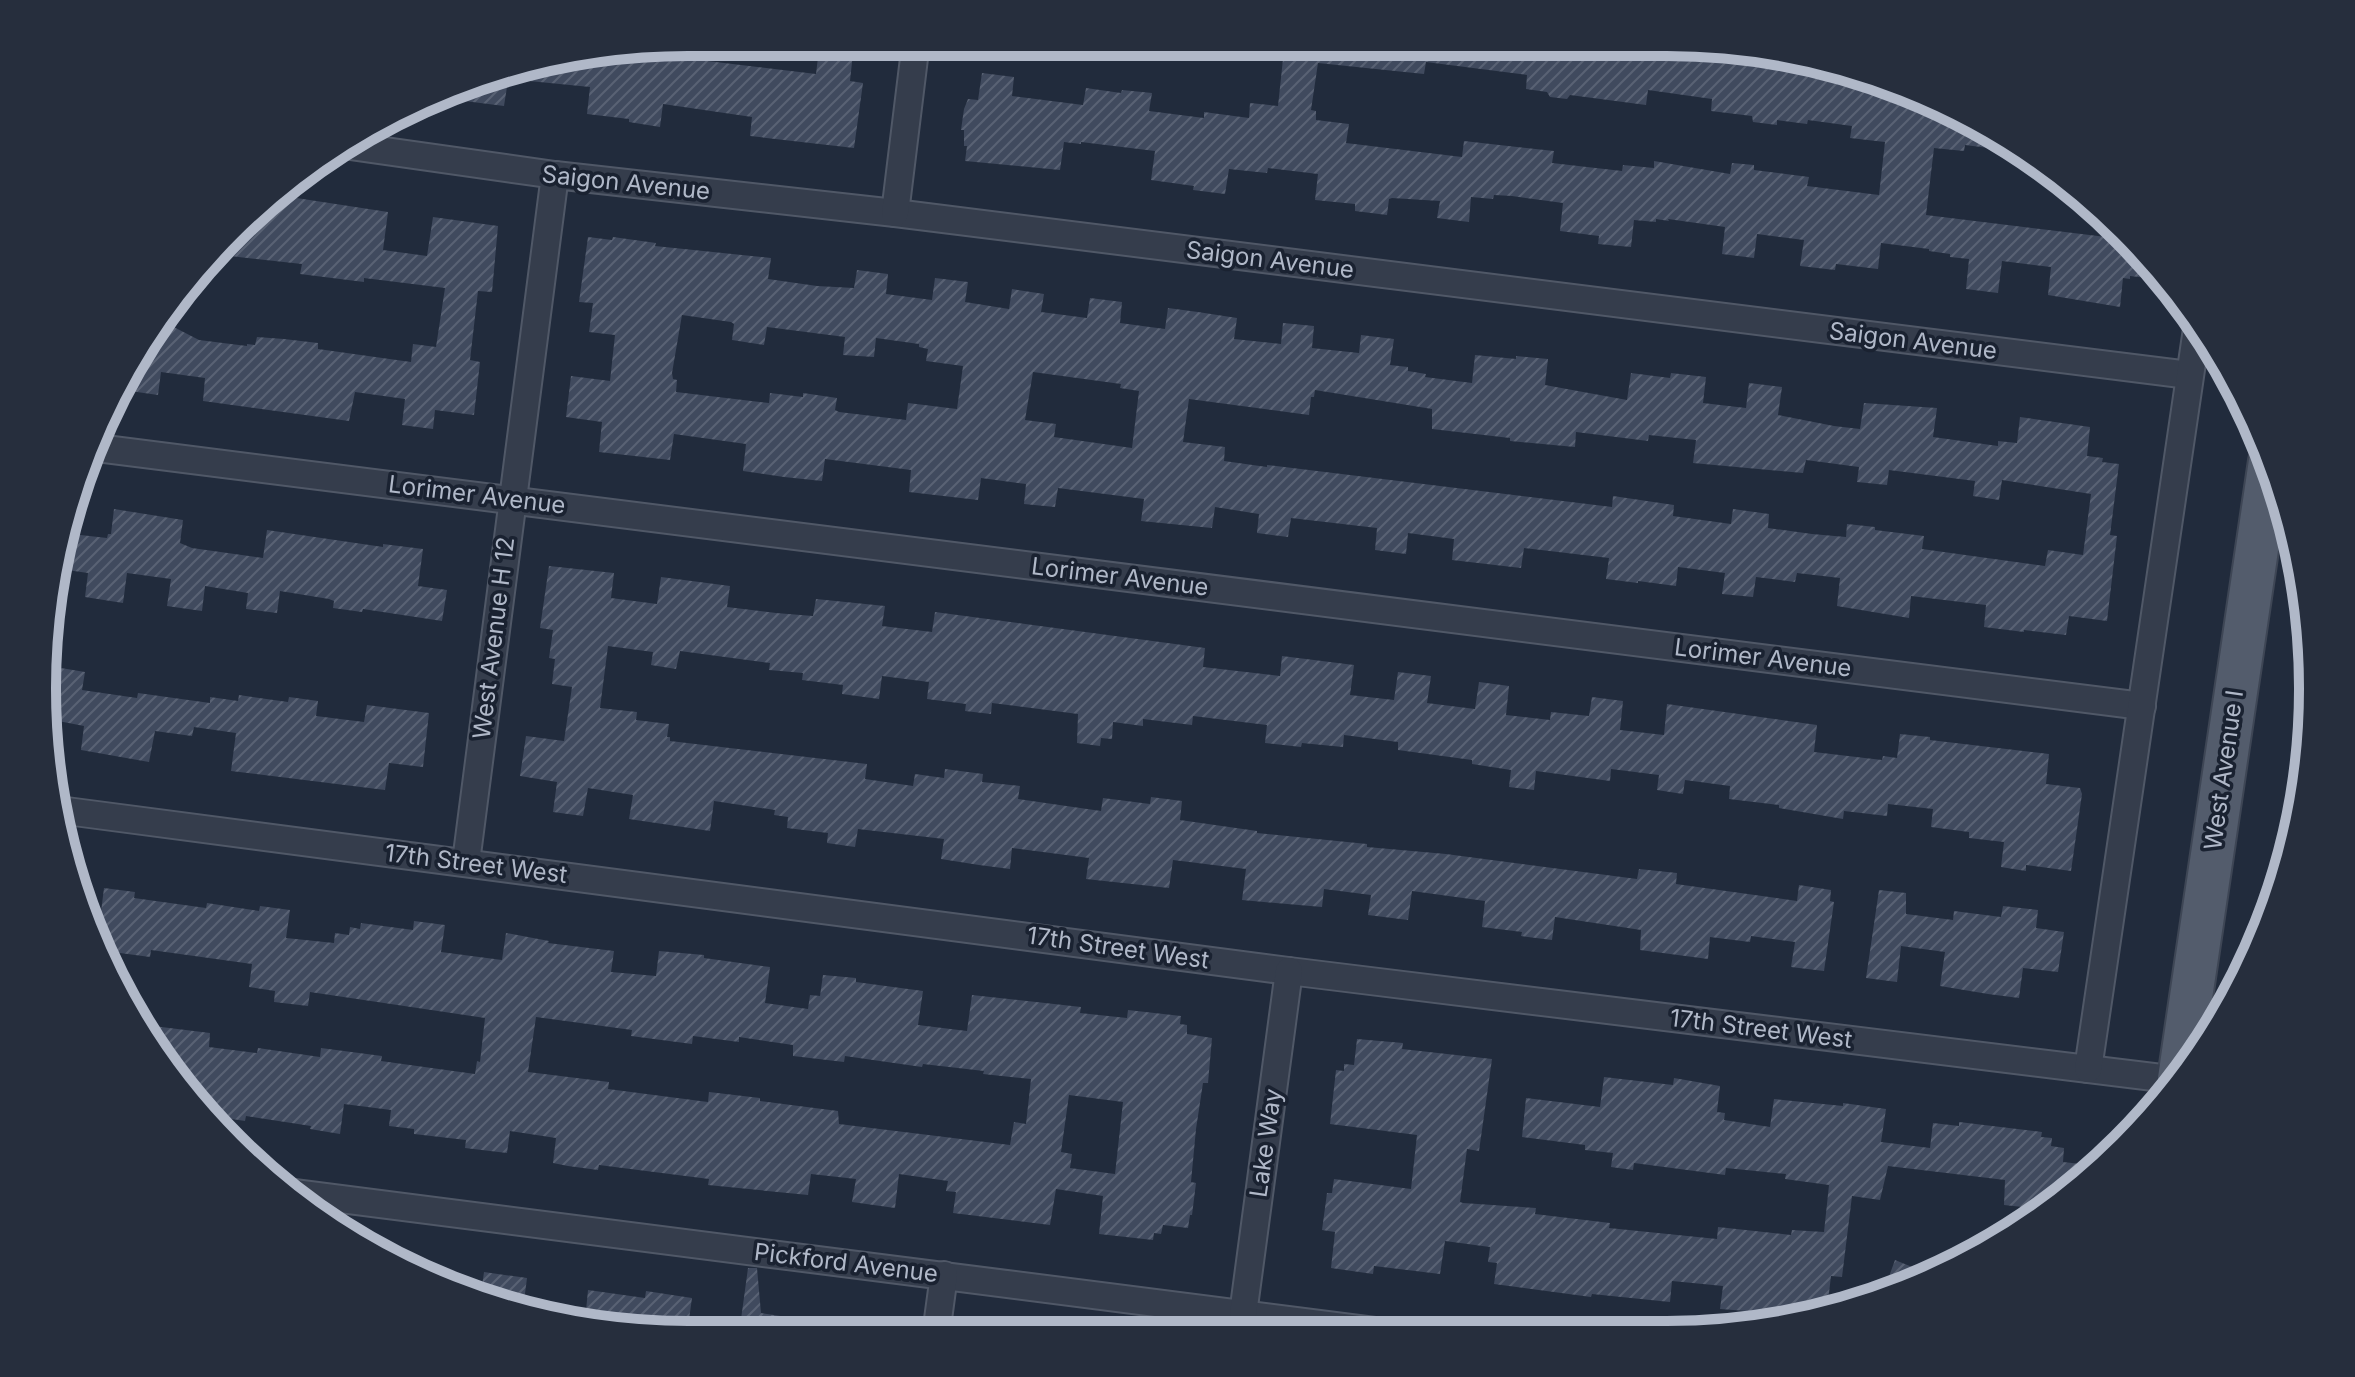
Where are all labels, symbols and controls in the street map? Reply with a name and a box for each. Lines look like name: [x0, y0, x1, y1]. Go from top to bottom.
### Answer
street label: Saigon Avenue: [540, 159, 712, 206]
street label: Saigon Avenue: [1184, 235, 1356, 284]
street label: Saigon Avenue: [1827, 316, 1999, 365]
street label: Lorimer Avenue: [387, 469, 567, 520]
street label: West Avenue H 12: [467, 535, 520, 741]
street label: Lorimer Avenue: [1030, 551, 1210, 602]
street label: Lorimer Avenue: [1673, 632, 1853, 683]
street label: West Avenue I: [2198, 688, 2249, 852]
street label: 17th Street West: [383, 838, 569, 889]
street label: 17th Street West: [1025, 920, 1211, 975]
street label: 17th Street West: [1668, 1003, 1854, 1054]
street label: Lake Way: [1244, 1087, 1287, 1199]
street label: Pickford Avenue: [752, 1237, 940, 1288]

